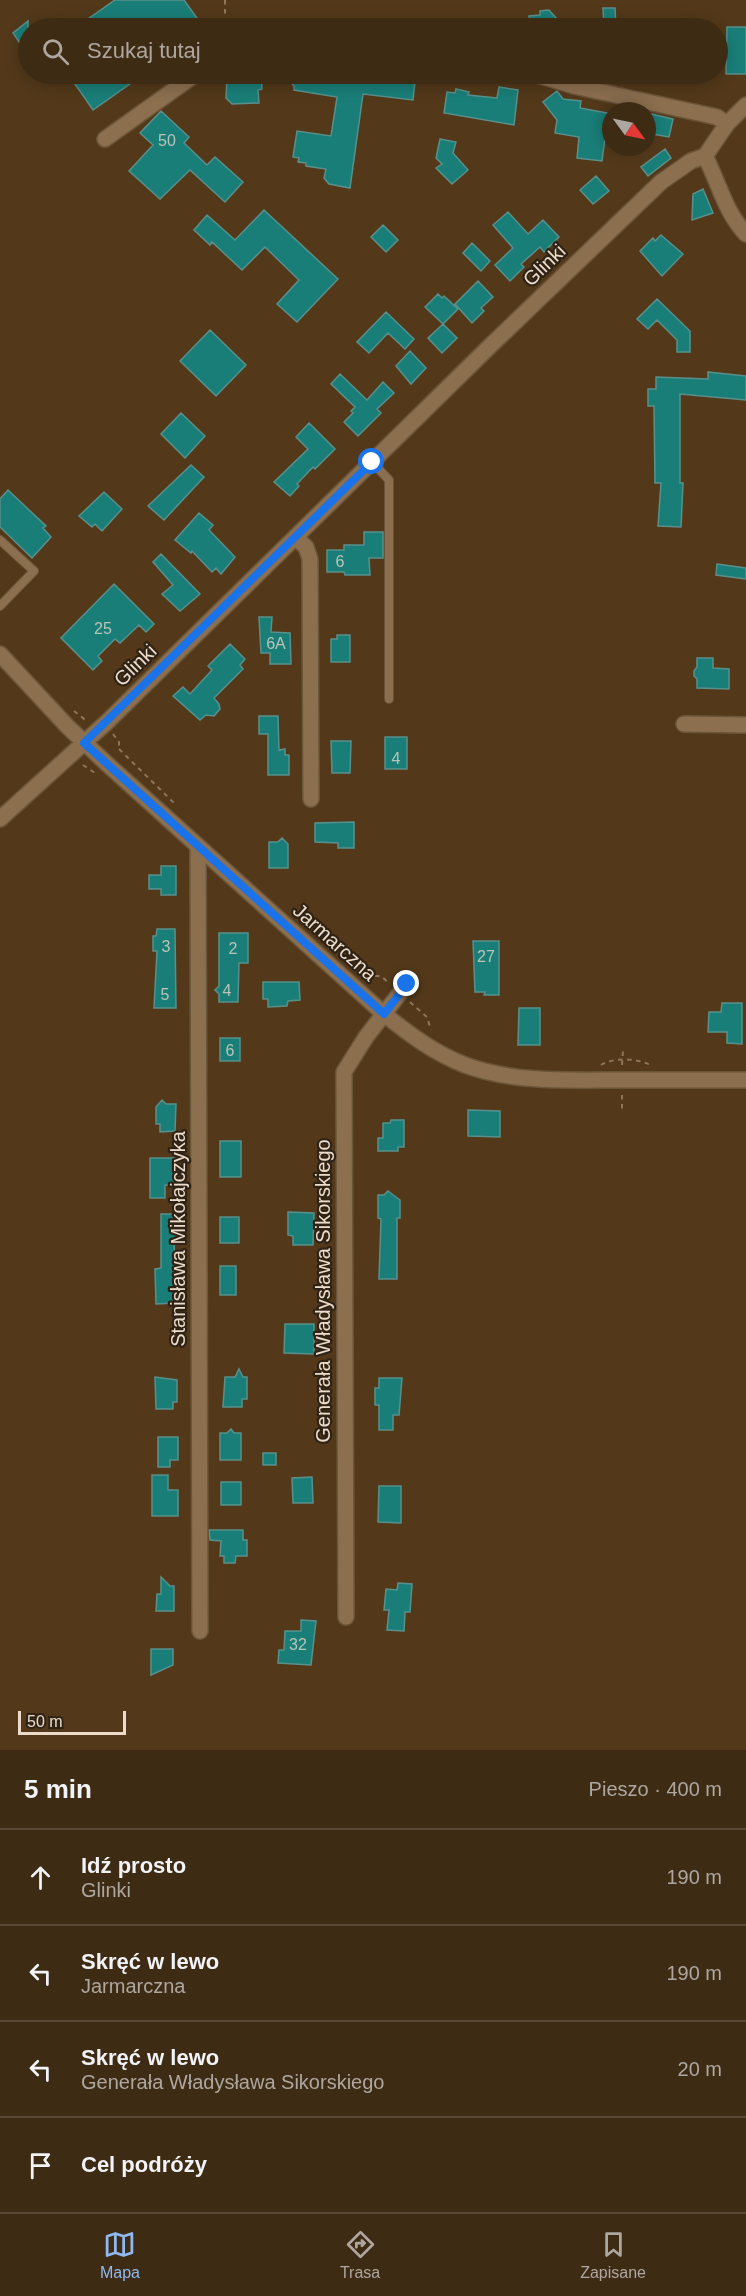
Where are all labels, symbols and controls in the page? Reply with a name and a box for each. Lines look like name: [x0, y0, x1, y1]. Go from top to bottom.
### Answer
search box: [18, 18, 728, 84]
icon: search: [39, 35, 72, 68]
text: Szukaj tutaj: [87, 38, 201, 63]
north arrow: [602, 102, 656, 156]
house number: 50: [158, 132, 176, 149]
street label: Glinki: [518, 240, 570, 290]
route start: [358, 448, 384, 474]
house number: 6: [336, 553, 345, 570]
house number: 25: [94, 620, 112, 637]
house number: 6A: [266, 635, 286, 652]
street label: Glinki: [109, 640, 161, 690]
house number: 4: [392, 750, 401, 767]
street label: Jarmarczna: [289, 899, 382, 986]
house number: 3: [162, 938, 171, 955]
house number: 2: [229, 940, 238, 957]
house number: 27: [477, 948, 495, 965]
route end: [393, 970, 419, 996]
house number: 4: [223, 982, 232, 999]
house number: 5: [161, 986, 170, 1003]
house number: 6: [226, 1042, 235, 1059]
street label: Stanisława Mikołajczyka: [167, 1130, 189, 1347]
street label: Generała Władysława Sikorskiego: [312, 1139, 334, 1443]
house number: 32: [289, 1636, 307, 1653]
scale bar: [18, 1708, 126, 1736]
text: 50 m: [27, 1713, 63, 1730]
text: 5 min: [24, 1774, 92, 1804]
text: Pieszo · 400 m: [589, 1778, 722, 1800]
text: Idź prosto: [81, 1853, 186, 1878]
icon: ahead: [24, 1861, 57, 1894]
text: 190 m: [666, 1866, 722, 1888]
text: Glinki: [81, 1879, 131, 1901]
text: Skręć w lewo: [81, 1949, 219, 1974]
icon: left: [24, 1957, 57, 1990]
text: 190 m: [666, 1962, 722, 1984]
text: Jarmarczna: [81, 1975, 185, 1997]
text: Skręć w lewo: [81, 2045, 219, 2070]
icon: left: [24, 2053, 57, 2086]
text: 20 m: [678, 2058, 722, 2080]
text: Generała Władysława Sikorskiego: [81, 2071, 384, 2093]
icon: arrive: [24, 2149, 57, 2182]
text: Cel podróży: [81, 2152, 207, 2177]
tab: Mapa: [100, 2228, 140, 2282]
tab: Trasa: [340, 2228, 380, 2282]
tab: Zapisane: [580, 2228, 646, 2282]

